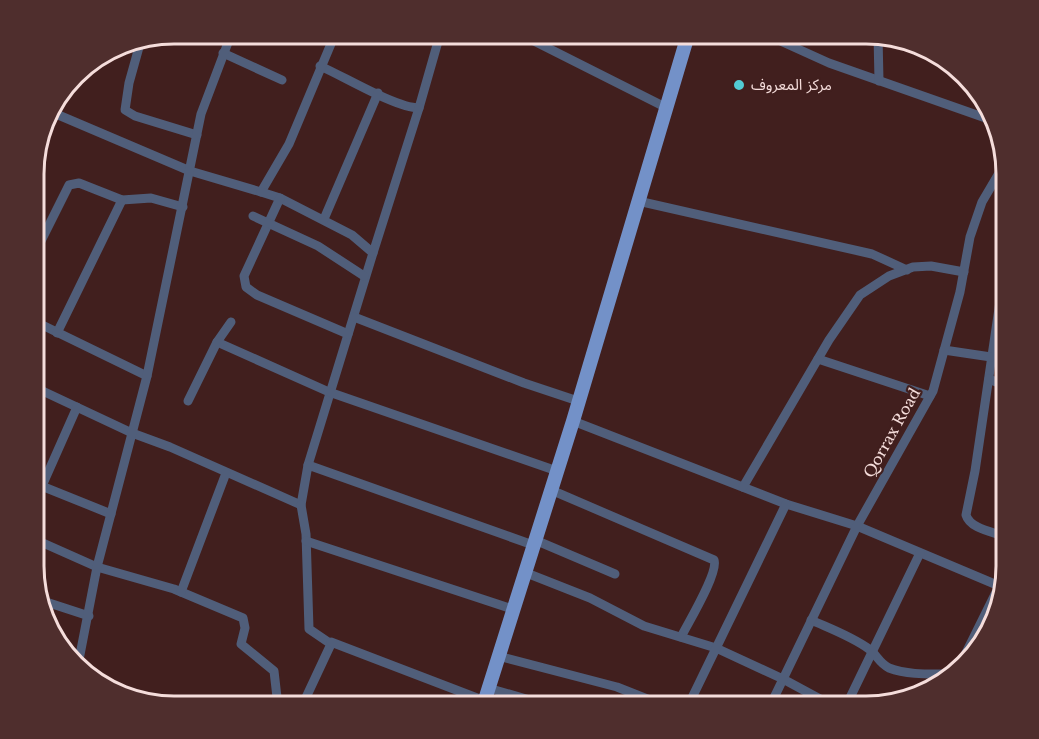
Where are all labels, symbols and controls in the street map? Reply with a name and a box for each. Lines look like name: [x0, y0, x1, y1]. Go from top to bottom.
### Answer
place label: مركز المعروف: [751, 75, 832, 94]
marker: مركز المعروف: [732, 78, 746, 92]
street label: Qorrax Road: [859, 385, 924, 481]

